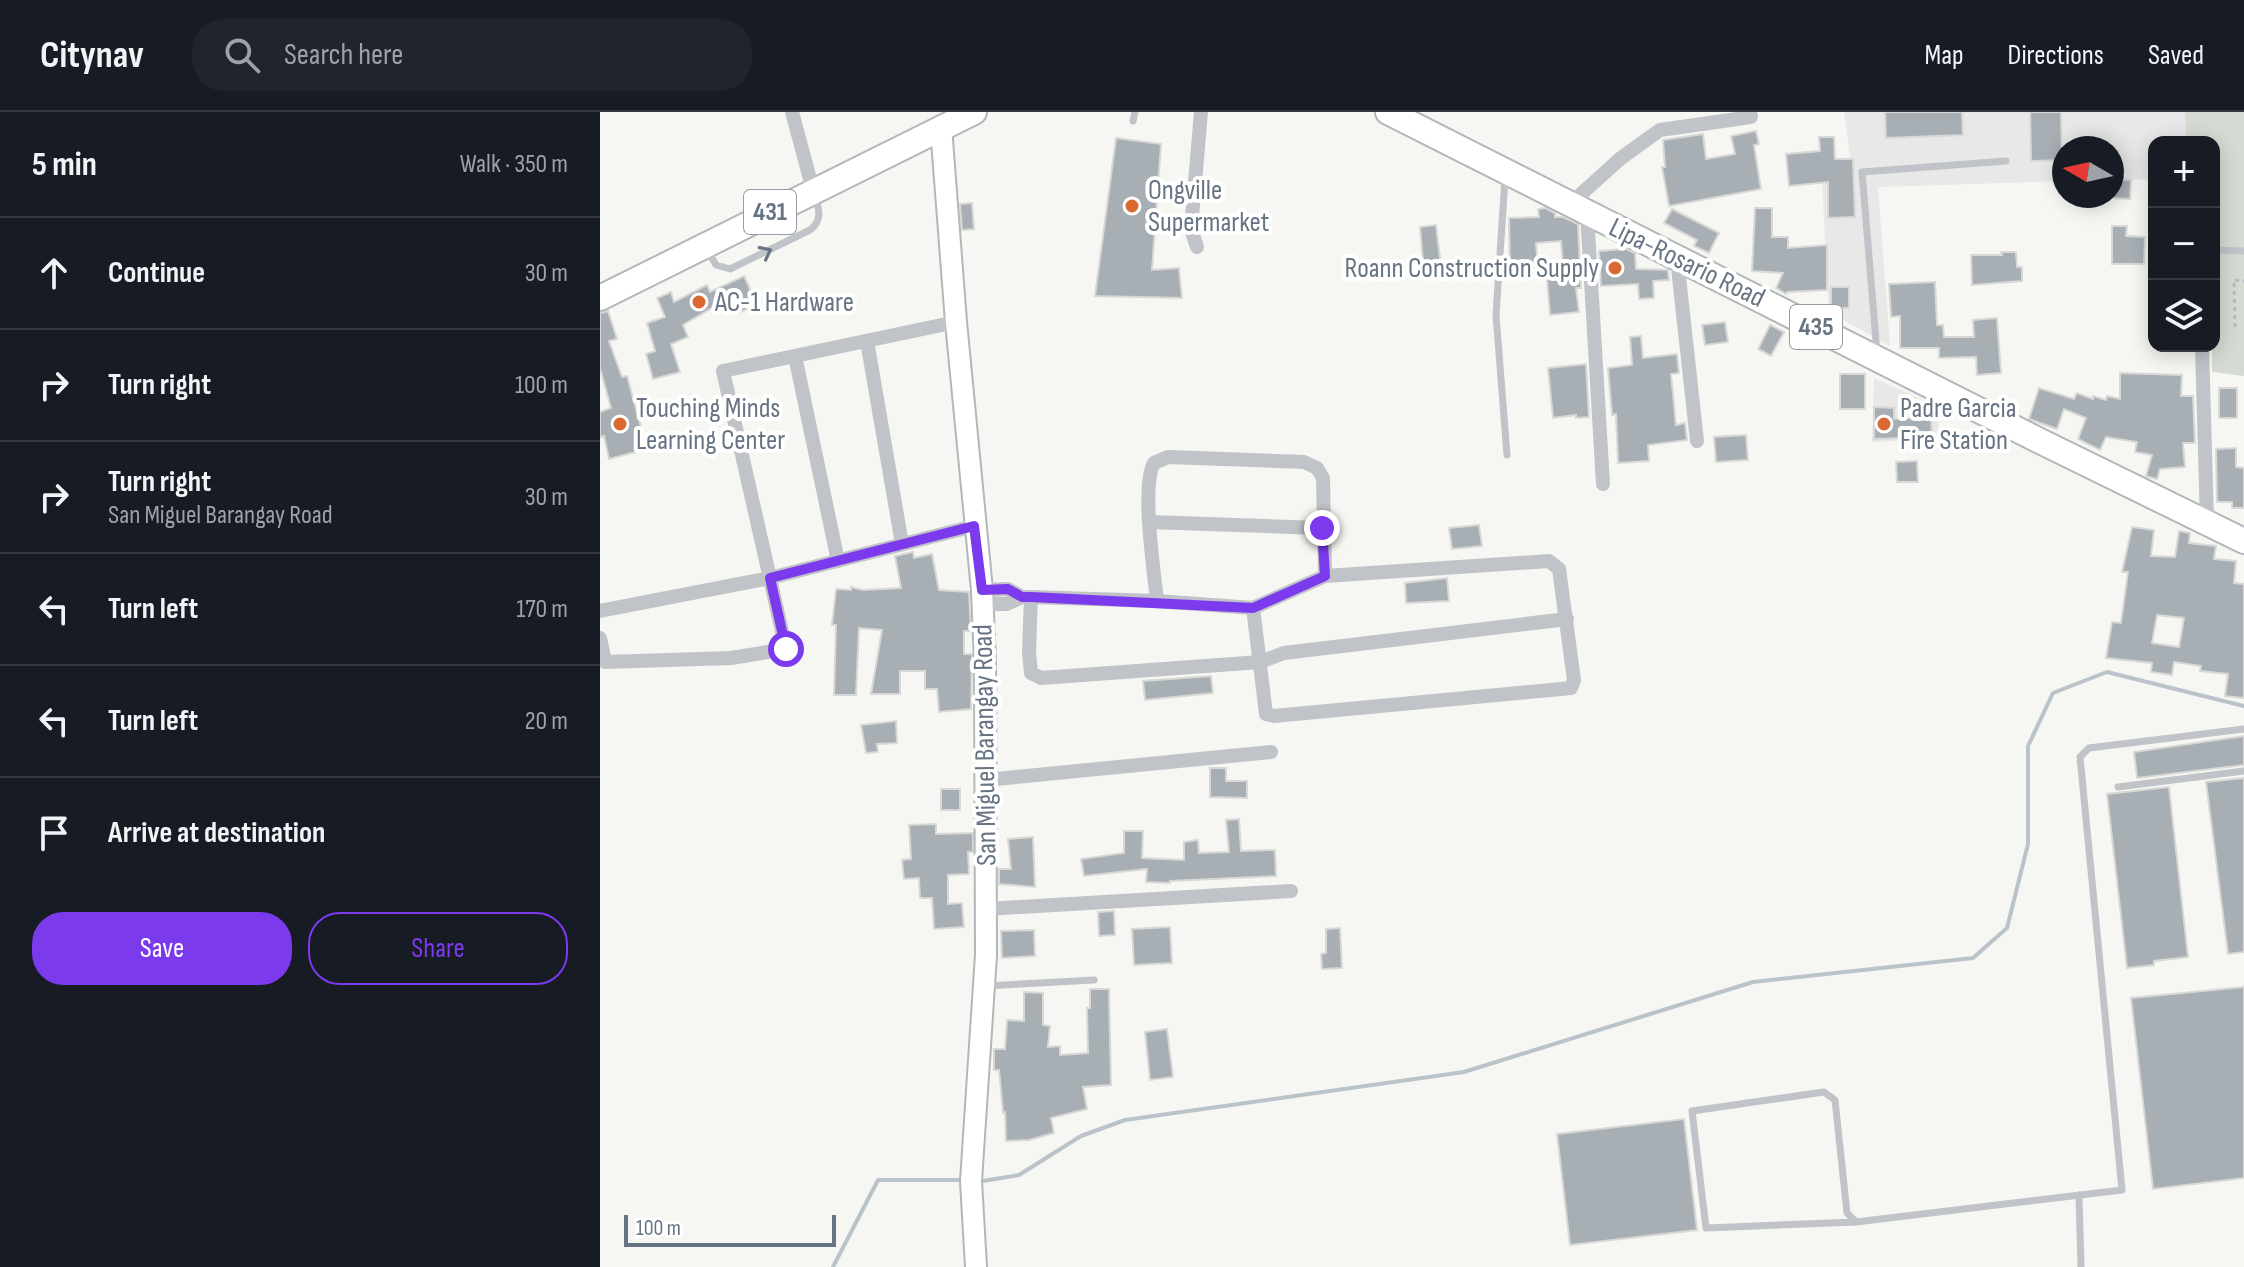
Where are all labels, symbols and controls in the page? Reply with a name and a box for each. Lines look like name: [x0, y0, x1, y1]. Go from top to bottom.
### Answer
search box: [192, 19, 752, 91]
text: Citynav: [40, 33, 144, 78]
icon: search: [220, 33, 264, 77]
text: Search here: [284, 37, 403, 73]
text: Map: [1925, 39, 1964, 72]
text: Directions: [2008, 39, 2104, 72]
text: Saved: [2148, 39, 2204, 72]
north arrow: [2052, 136, 2124, 208]
map controls: [2148, 136, 2220, 352]
button: +: [2148, 136, 2220, 208]
text: 5 min: [32, 144, 97, 185]
text: Walk · 350 m: [460, 149, 568, 180]
place label: Ongville Supermarket: [1148, 174, 1269, 239]
road number: 431: [744, 190, 796, 234]
marker: Ongville Supermarket: [1123, 197, 1141, 215]
button: −: [2148, 208, 2220, 280]
street label: Lipa-Rosario Road: [1604, 211, 1770, 315]
one-way arrow: [758, 246, 773, 262]
icon: ahead: [32, 251, 76, 295]
place label: Roann Construction Supply: [1345, 252, 1599, 285]
text: Continue: [108, 255, 205, 291]
text: 30 m: [525, 258, 568, 289]
marker: Roann Construction Supply: [1606, 259, 1624, 277]
button: layers: [2148, 280, 2220, 352]
place label: AC-1 Hardware: [714, 286, 854, 319]
marker: AC-1 Hardware: [690, 293, 708, 311]
road number: 435: [1790, 305, 1842, 349]
icon: right: [32, 363, 76, 407]
text: Turn right: [108, 367, 211, 403]
text: 100 m: [515, 370, 568, 401]
place label: Touching Minds Learning Center: [636, 392, 785, 457]
place label: Padre Garcia Fire Station: [1900, 392, 2017, 457]
marker: Touching Minds Learning Center: [611, 415, 629, 433]
marker: Padre Garcia Fire Station: [1875, 415, 1893, 433]
text: Turn right: [108, 464, 211, 500]
icon: right: [32, 475, 76, 519]
text: 30 m: [525, 482, 568, 513]
text: San Miguel Barangay Road: [108, 500, 333, 531]
route end: [1304, 510, 1340, 546]
icon: left: [32, 587, 76, 631]
text: Turn left: [108, 591, 198, 627]
text: 170 m: [516, 594, 568, 625]
street label: San Miguel Barangay Road: [966, 624, 1004, 866]
route start: [768, 631, 804, 667]
icon: left: [32, 699, 76, 743]
text: Turn left: [108, 703, 198, 739]
text: 20 m: [525, 706, 568, 737]
icon: arrive: [32, 811, 76, 855]
text: Arrive at destination: [108, 815, 325, 851]
button: Save: [32, 912, 292, 985]
button: Share: [308, 912, 568, 985]
scale bar: [624, 1211, 836, 1247]
text: 100 m: [636, 1215, 681, 1242]

